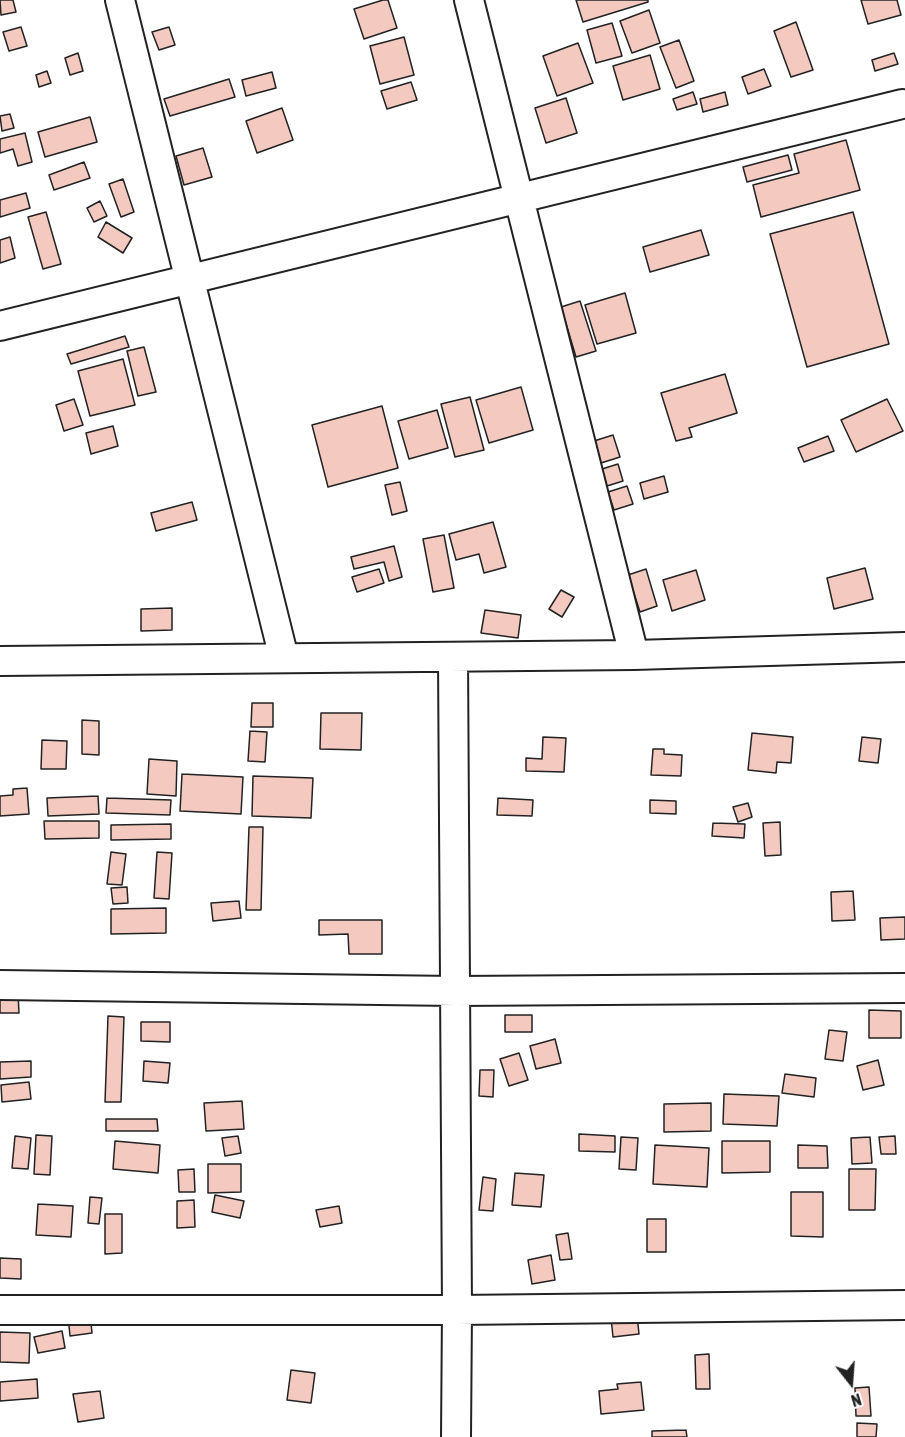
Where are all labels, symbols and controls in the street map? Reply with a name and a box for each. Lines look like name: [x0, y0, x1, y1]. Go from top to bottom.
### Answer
north arrow: [821, 1353, 881, 1413]
text: N: [849, 1390, 863, 1410]

